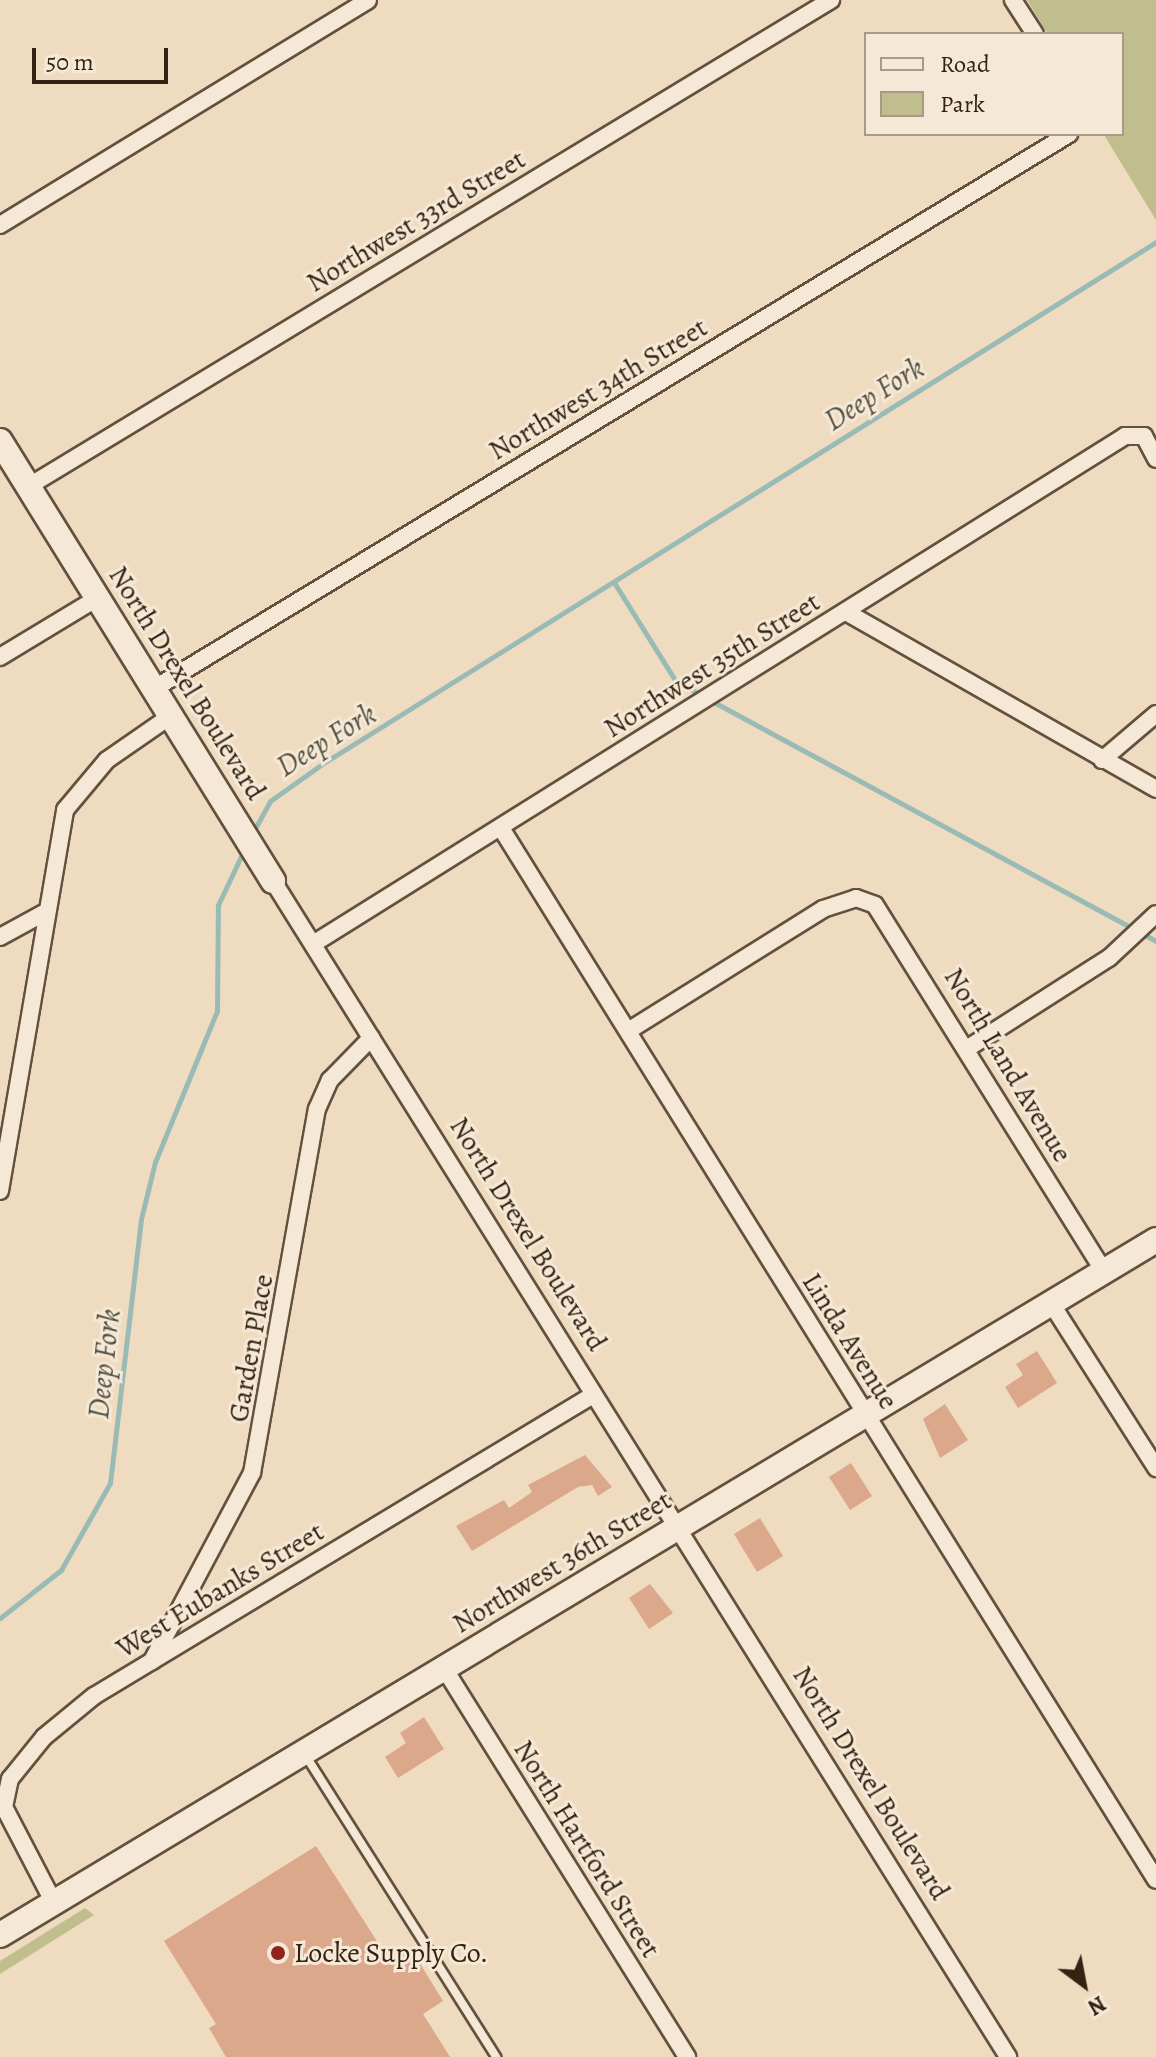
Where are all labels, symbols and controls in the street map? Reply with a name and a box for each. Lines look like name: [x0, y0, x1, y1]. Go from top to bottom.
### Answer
scale bar: [36, 32, 172, 82]
legend: [864, 32, 1124, 136]
text: 50 m: [46, 46, 94, 78]
text: Road: [940, 48, 990, 80]
text: Park: [940, 88, 985, 120]
street label: Northwest 33rd Street: [301, 142, 531, 300]
street label: Northwest 34th Street: [483, 311, 713, 467]
water label: Deep Fork: [818, 350, 930, 438]
street label: North Drexel Boulevard: [101, 560, 273, 806]
street label: Northwest 35th Street: [598, 585, 826, 745]
water label: Deep Fork: [270, 696, 382, 784]
street label: North Land Avenue: [937, 962, 1079, 1168]
street label: North Drexel Boulevard: [442, 1111, 614, 1357]
street label: Linda Avenue: [795, 1267, 905, 1415]
street label: Garden Place: [221, 1271, 281, 1425]
water label: Deep Fork: [80, 1307, 128, 1421]
street label: Northwest 36th Street: [447, 1483, 677, 1641]
street label: West Eubanks Street: [110, 1515, 330, 1665]
street label: North Drexel Boulevard: [785, 1660, 957, 1906]
street label: North Hartford Street: [506, 1734, 668, 1964]
place label: Locke Supply Co.: [294, 1936, 488, 1970]
marker: Locke Supply Co.: [269, 1944, 287, 1962]
north arrow: [1044, 1945, 1124, 2025]
text: N: [1082, 1988, 1111, 2022]

